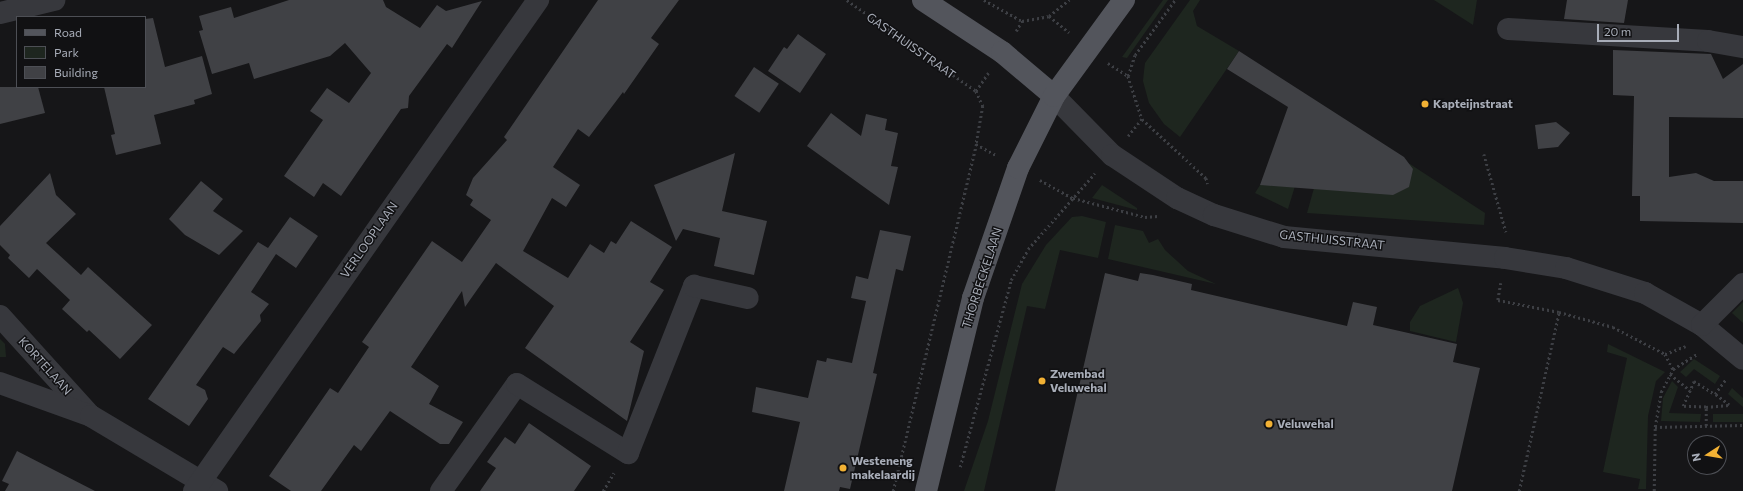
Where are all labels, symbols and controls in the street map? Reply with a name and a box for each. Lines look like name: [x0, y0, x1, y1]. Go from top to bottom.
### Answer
street label: GASTHUISSTRAAT: [864, 10, 958, 82]
legend: [16, 16, 146, 88]
scale bar: [1599, 16, 1681, 42]
text: 20 m: [1604, 24, 1631, 38]
text: Road: [54, 25, 82, 39]
text: Park: [54, 45, 79, 59]
text: Building: [54, 65, 98, 79]
place label: Kapteijnstraat: [1433, 97, 1513, 111]
marker: Kapteijnstraat: [1420, 99, 1430, 109]
street label: VERLOOPLAAN: [337, 199, 401, 281]
street label: THORBECKELAAN: [959, 226, 1005, 330]
street label: GASTHUISSTRAAT: [1279, 227, 1385, 253]
street label: KORTELAAN: [15, 334, 75, 398]
place label: Zwembad Veluwehal: [1050, 367, 1107, 395]
marker: Zwembad Veluwehal: [1037, 376, 1047, 386]
place label: Veluwehal: [1277, 417, 1334, 431]
marker: Veluwehal: [1264, 419, 1274, 429]
north arrow: [1687, 435, 1727, 475]
text: N: [1689, 452, 1703, 463]
place label: Westeneng makelaardij: [851, 454, 915, 482]
marker: Westeneng makelaardij: [838, 463, 848, 473]

